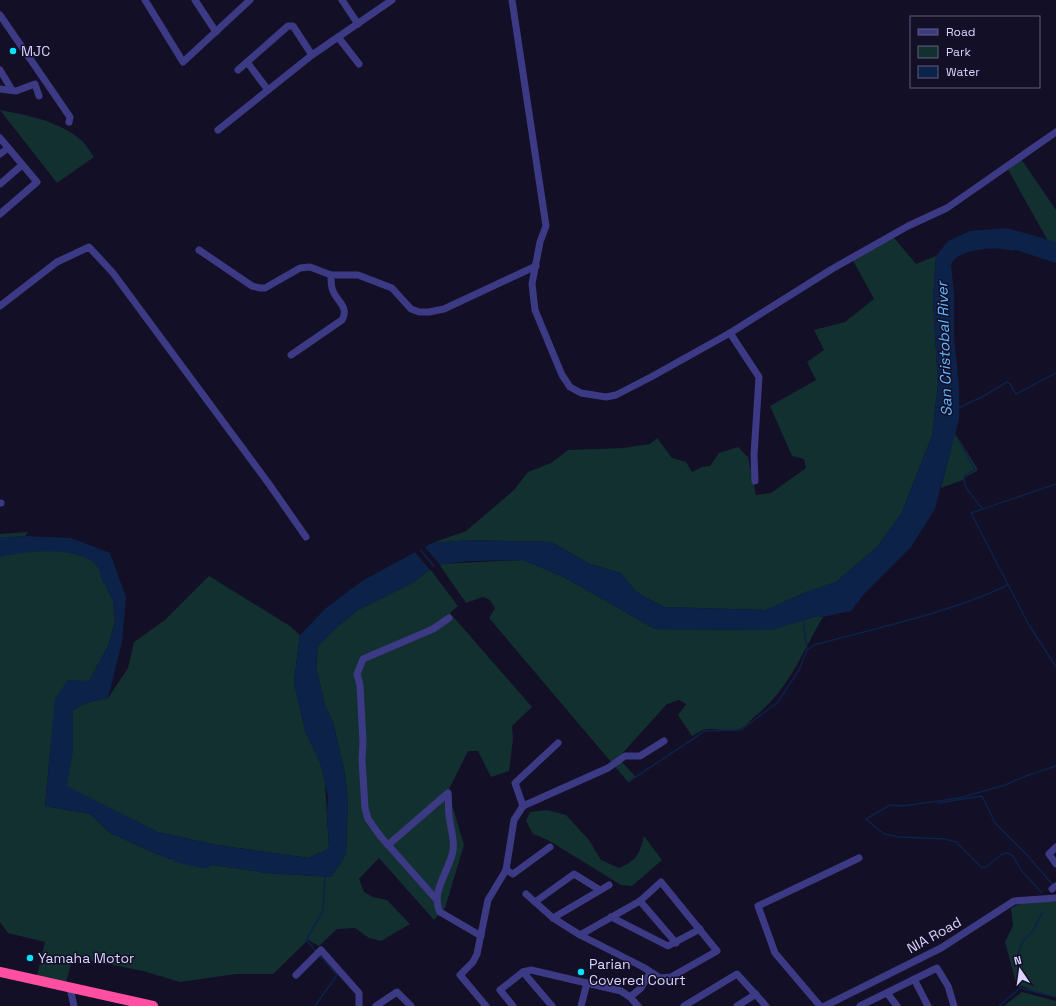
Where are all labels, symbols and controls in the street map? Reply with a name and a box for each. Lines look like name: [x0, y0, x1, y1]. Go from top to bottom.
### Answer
legend: [910, 16, 1040, 88]
text: Road: [946, 24, 975, 40]
place label: MJC: [21, 42, 50, 60]
text: Park: [946, 44, 971, 60]
marker: MJC: [8, 46, 18, 56]
text: Water: [946, 64, 980, 80]
water label: San Cristobal River: [932, 280, 956, 417]
street label: NIA Road: [904, 913, 964, 957]
place label: Yamaha Motor: [38, 949, 134, 967]
north arrow: [1000, 950, 1040, 990]
marker: Yamaha Motor: [25, 953, 35, 963]
text: N: [1013, 953, 1023, 968]
place label: Parian Covered Court: [589, 955, 686, 989]
marker: Parian Covered Court: [576, 967, 586, 977]

